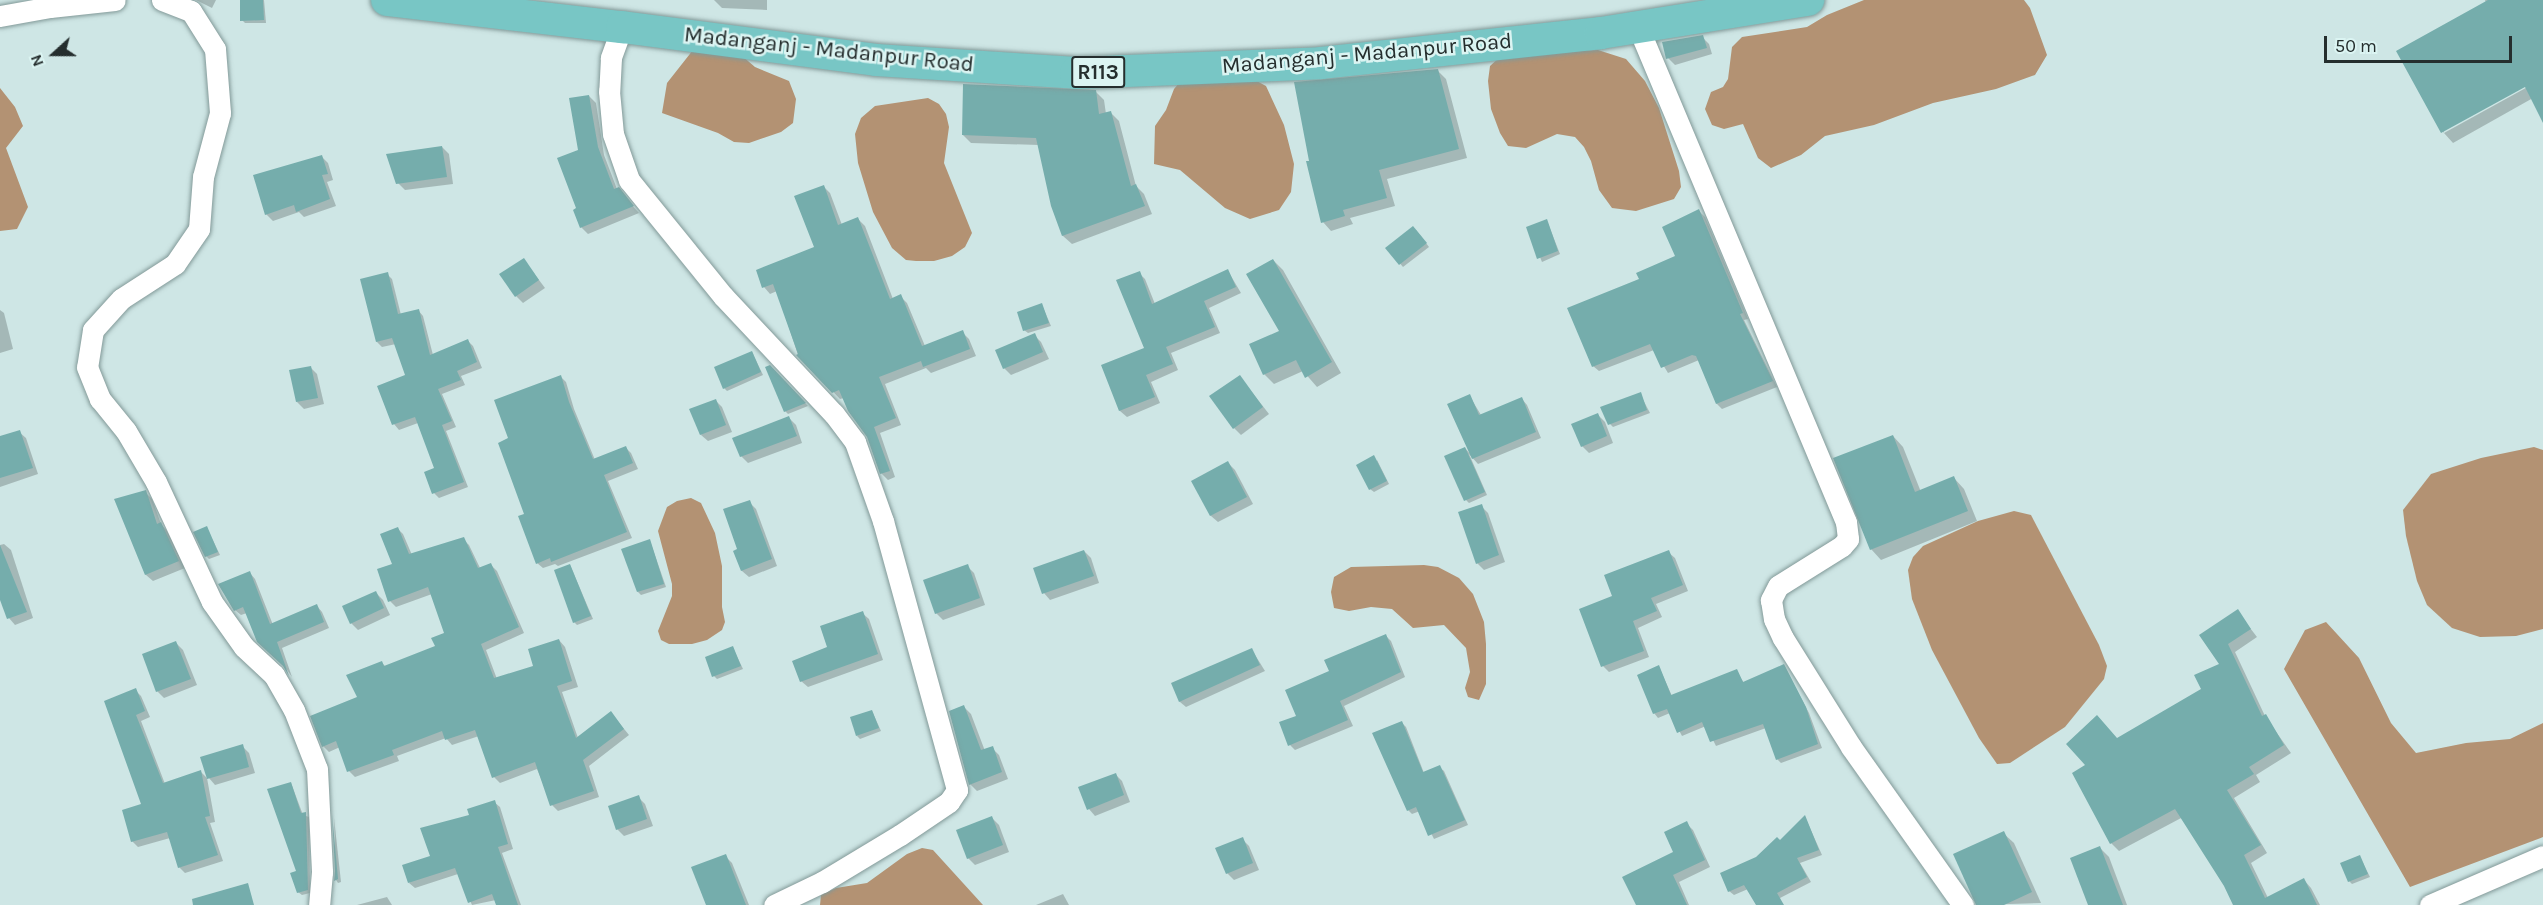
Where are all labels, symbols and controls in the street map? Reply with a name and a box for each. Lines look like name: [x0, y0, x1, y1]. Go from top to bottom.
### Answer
street label: Madanganj - Madanpur Road: [683, 22, 975, 78]
north arrow: [24, 24, 84, 84]
scale bar: [2327, 24, 2514, 62]
street label: Madanganj - Madanpur Road: [1221, 28, 1513, 80]
text: 50 m: [2335, 35, 2377, 57]
text: N: [26, 52, 48, 69]
road number: R113: [1071, 54, 1125, 90]

